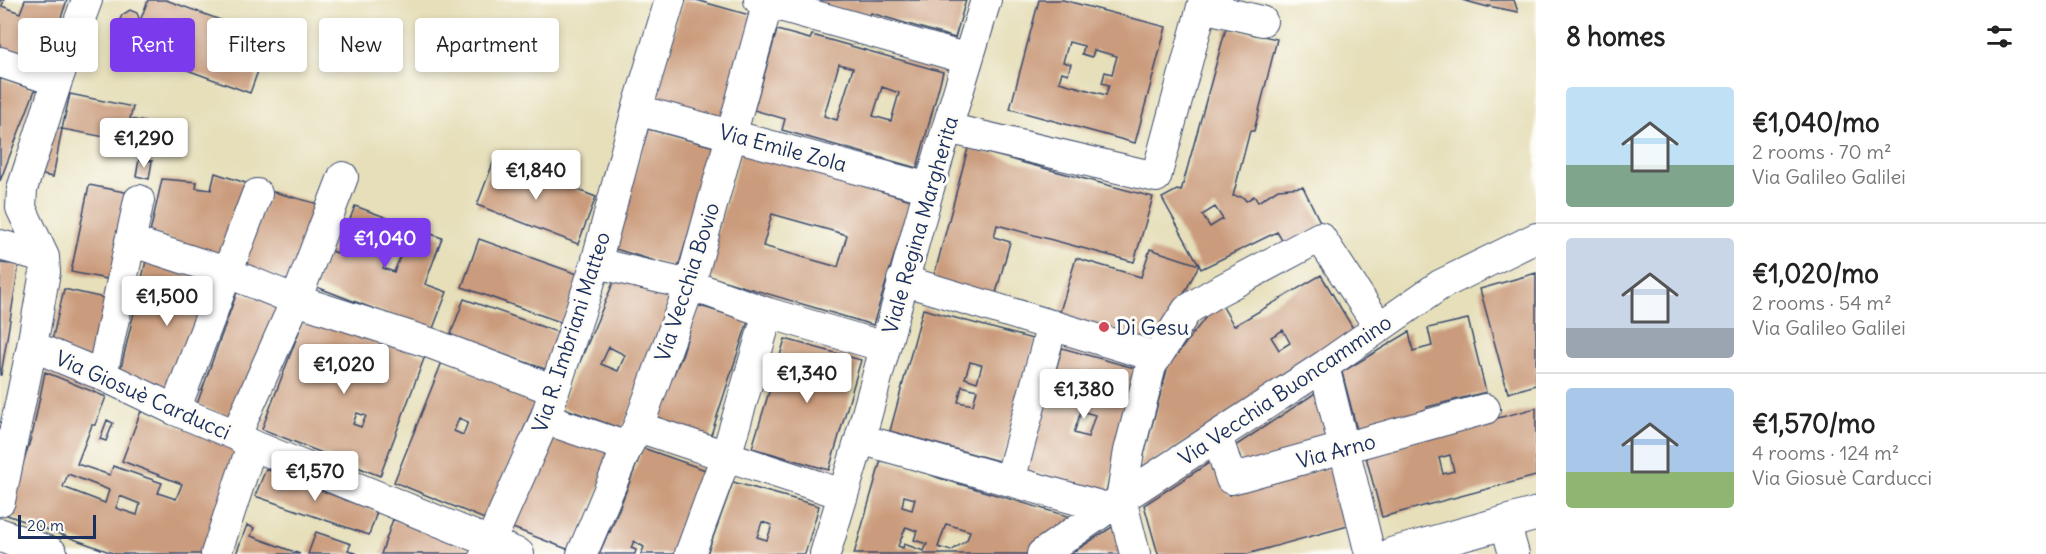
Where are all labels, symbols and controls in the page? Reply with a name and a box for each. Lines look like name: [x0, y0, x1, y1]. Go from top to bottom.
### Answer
chip: Buy: [18, 18, 98, 72]
chip: Rent: [110, 18, 195, 72]
chip: Filters: [207, 18, 307, 72]
chip: New: [319, 18, 403, 72]
chip: Apartment: [415, 18, 559, 72]
text: 8 homes: [1566, 20, 1665, 53]
icon: filters: [1983, 20, 2016, 53]
text: €1,040/mo: [1752, 106, 1880, 139]
icon: home: [1614, 111, 1686, 183]
street label: Viale Regina Margherita: [876, 113, 964, 337]
pin: €1,290: [95, 118, 193, 169]
street label: Via Emile Zola: [716, 118, 850, 178]
text: €1,290: [114, 125, 174, 150]
text: 2 rooms · 70 m²: [1752, 139, 1892, 164]
pin: €1,840: [487, 150, 585, 201]
text: €1,840: [505, 157, 567, 182]
text: Via Galileo Galilei: [1752, 164, 1906, 189]
street label: Via Vecchia Bovio: [649, 199, 725, 365]
pin: €1,040: [336, 218, 434, 269]
text: €1,040: [354, 225, 416, 250]
street label: Via R. Imbriani Matteo: [526, 228, 616, 436]
text: €1,020/mo: [1752, 257, 1879, 290]
icon: home: [1614, 262, 1686, 334]
pin: €1,500: [118, 276, 216, 327]
text: €1,500: [136, 283, 198, 308]
text: 2 rooms · 54 m²: [1752, 290, 1892, 315]
street label: Via Vecchia Buoncammino: [1173, 309, 1397, 471]
place label: Di Gesu: [1116, 314, 1189, 341]
text: Via Galileo Galilei: [1752, 315, 1906, 340]
marker: Di Gesu: [1097, 320, 1111, 334]
street label: Via Giosuè Carducci: [51, 344, 235, 446]
pin: €1,020: [295, 344, 393, 395]
text: €1,020: [313, 351, 375, 376]
pin: €1,340: [758, 353, 856, 404]
text: €1,340: [777, 360, 837, 385]
pin: €1,380: [1035, 369, 1133, 420]
text: €1,380: [1054, 376, 1114, 401]
text: €1,570/mo: [1752, 407, 1875, 440]
icon: home: [1614, 412, 1686, 484]
street label: Via Arno: [1293, 427, 1379, 475]
text: 4 rooms · 124 m²: [1752, 440, 1899, 465]
pin: €1,570: [266, 451, 364, 502]
text: €1,570: [285, 458, 345, 483]
text: Via Giosuè Carducci: [1752, 465, 1932, 490]
scale bar: [18, 512, 96, 540]
text: 20 m: [27, 515, 64, 535]

